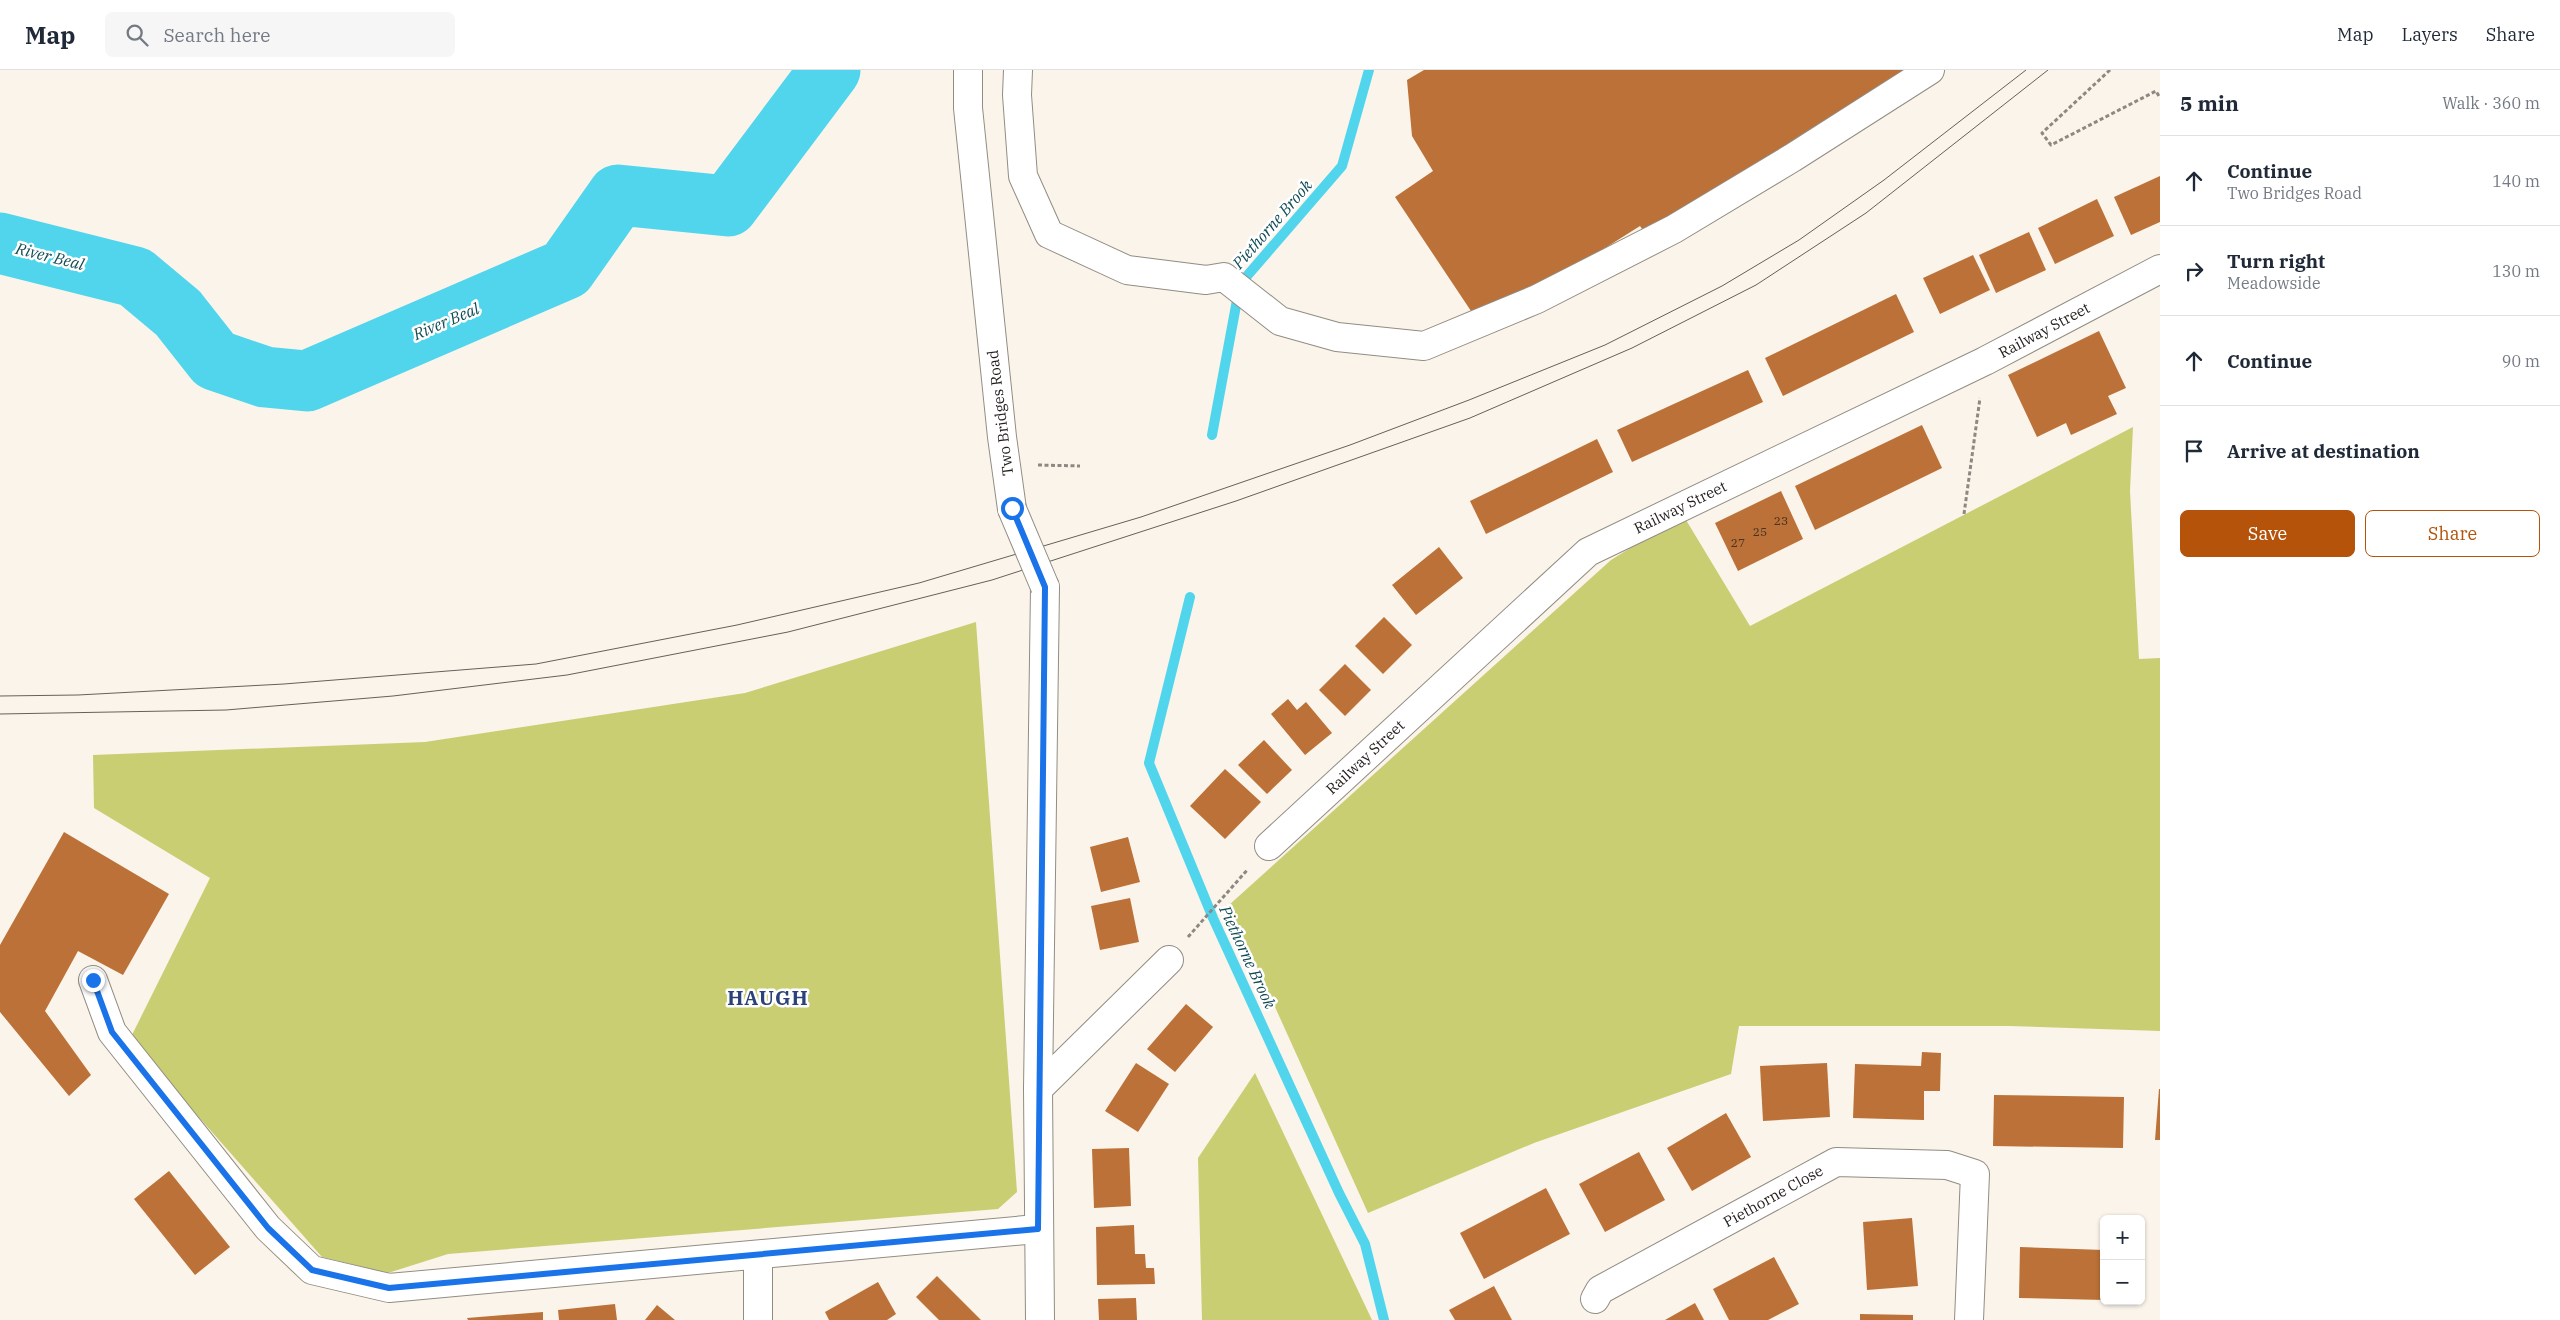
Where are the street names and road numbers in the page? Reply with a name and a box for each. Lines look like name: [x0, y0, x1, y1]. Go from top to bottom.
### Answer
street label: Railway Street: [1995, 298, 2093, 362]
street label: Two Bridges Road: [983, 349, 1017, 477]
street label: Railway Street: [1631, 476, 1729, 538]
street label: Railway Street: [1322, 716, 1408, 798]
street label: Piethorne Close: [1720, 1161, 1826, 1231]

